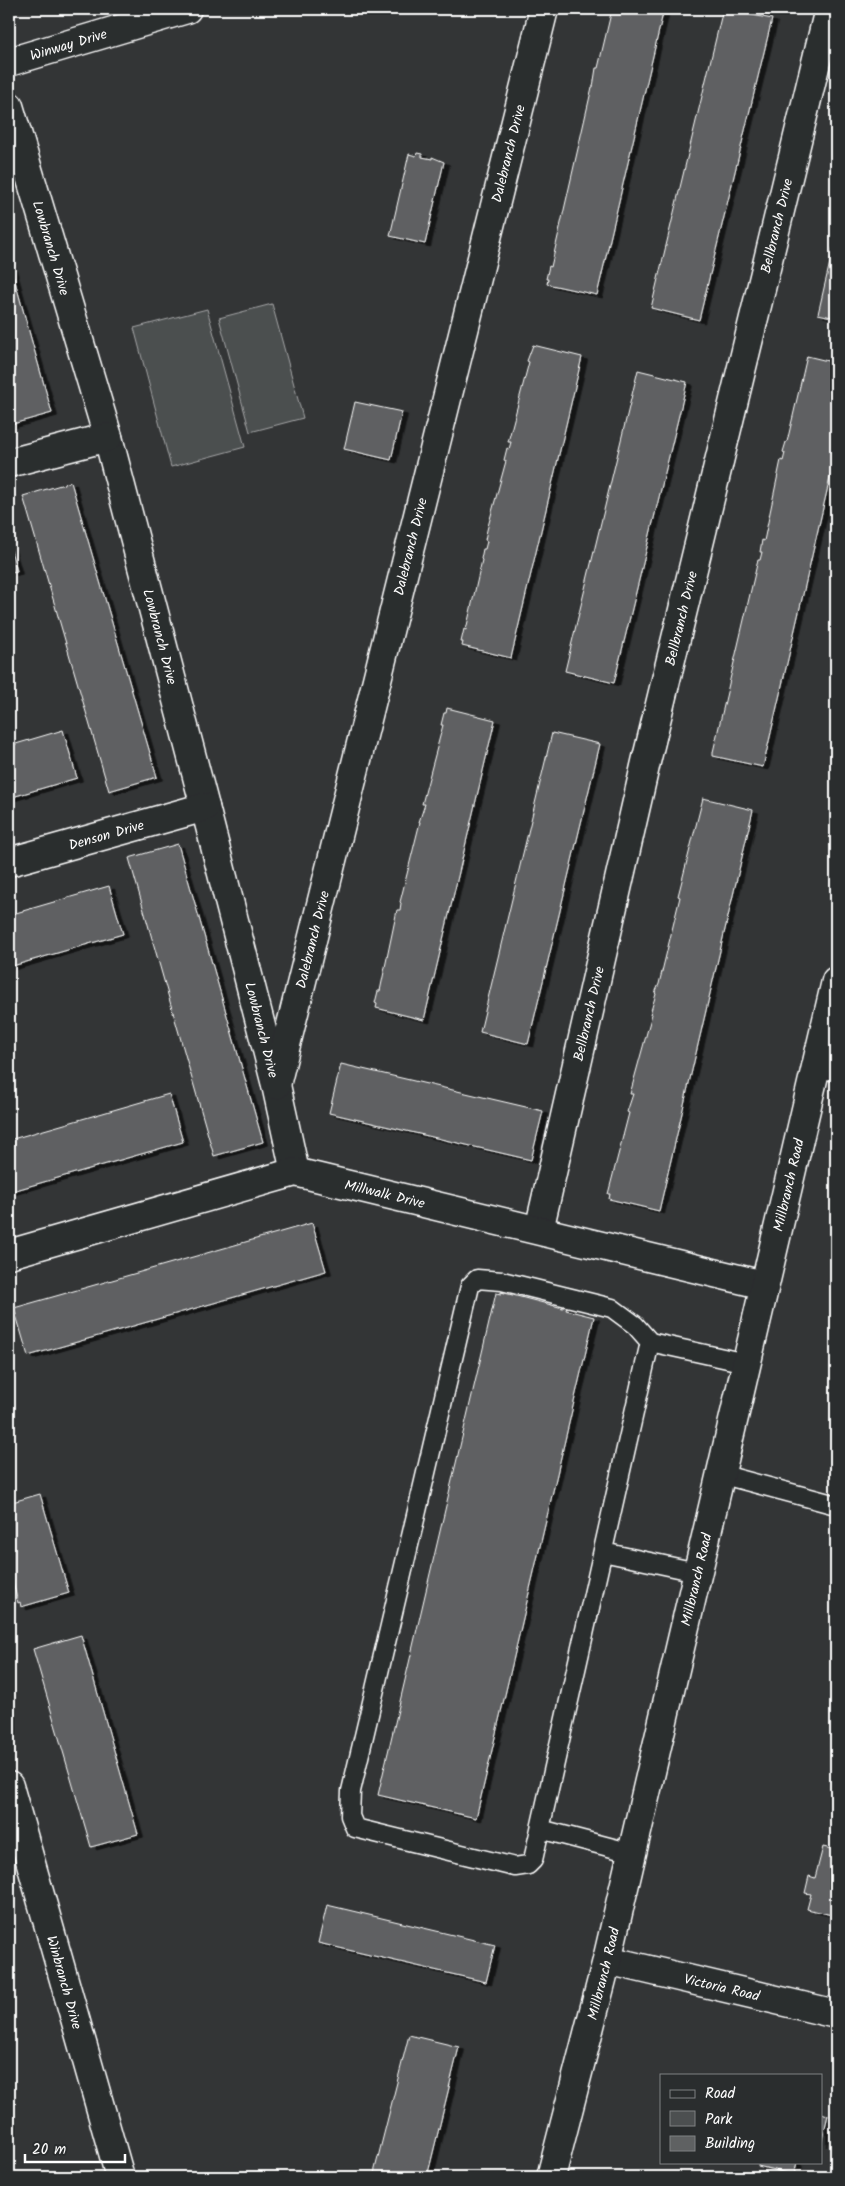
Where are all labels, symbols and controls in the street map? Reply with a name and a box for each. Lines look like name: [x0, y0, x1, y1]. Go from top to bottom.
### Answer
street label: Winway Drive: [28, 23, 110, 67]
street label: Dalebranch Drive: [486, 102, 532, 205]
street label: Bellbranch Drive: [755, 176, 800, 276]
street label: Lowbranch Drive: [26, 198, 75, 299]
street label: Dalebranch Drive: [388, 495, 434, 598]
street label: Bellbranch Drive: [660, 568, 704, 668]
street label: Lowbranch Drive: [136, 587, 183, 688]
street label: Denson Drive: [66, 814, 147, 857]
street label: Dalebranch Drive: [290, 888, 336, 991]
street label: Bellbranch Drive: [568, 964, 611, 1063]
street label: Lowbranch Drive: [238, 980, 284, 1081]
street label: Millbranch Road: [768, 1136, 811, 1234]
street label: Millwalk Drive: [342, 1174, 428, 1215]
street label: Millbranch Road: [675, 1530, 719, 1628]
street label: Millbranch Road: [582, 1924, 626, 2023]
street label: Winbranch Drive: [40, 1933, 88, 2033]
street label: Victoria Road: [682, 1969, 763, 2008]
legend: [660, 2074, 822, 2164]
text: Road: [705, 2082, 736, 2106]
text: Park: [705, 2108, 733, 2132]
scale bar: [25, 2131, 125, 2163]
text: Building: [705, 2132, 755, 2156]
text: 20 m: [32, 2138, 66, 2162]

